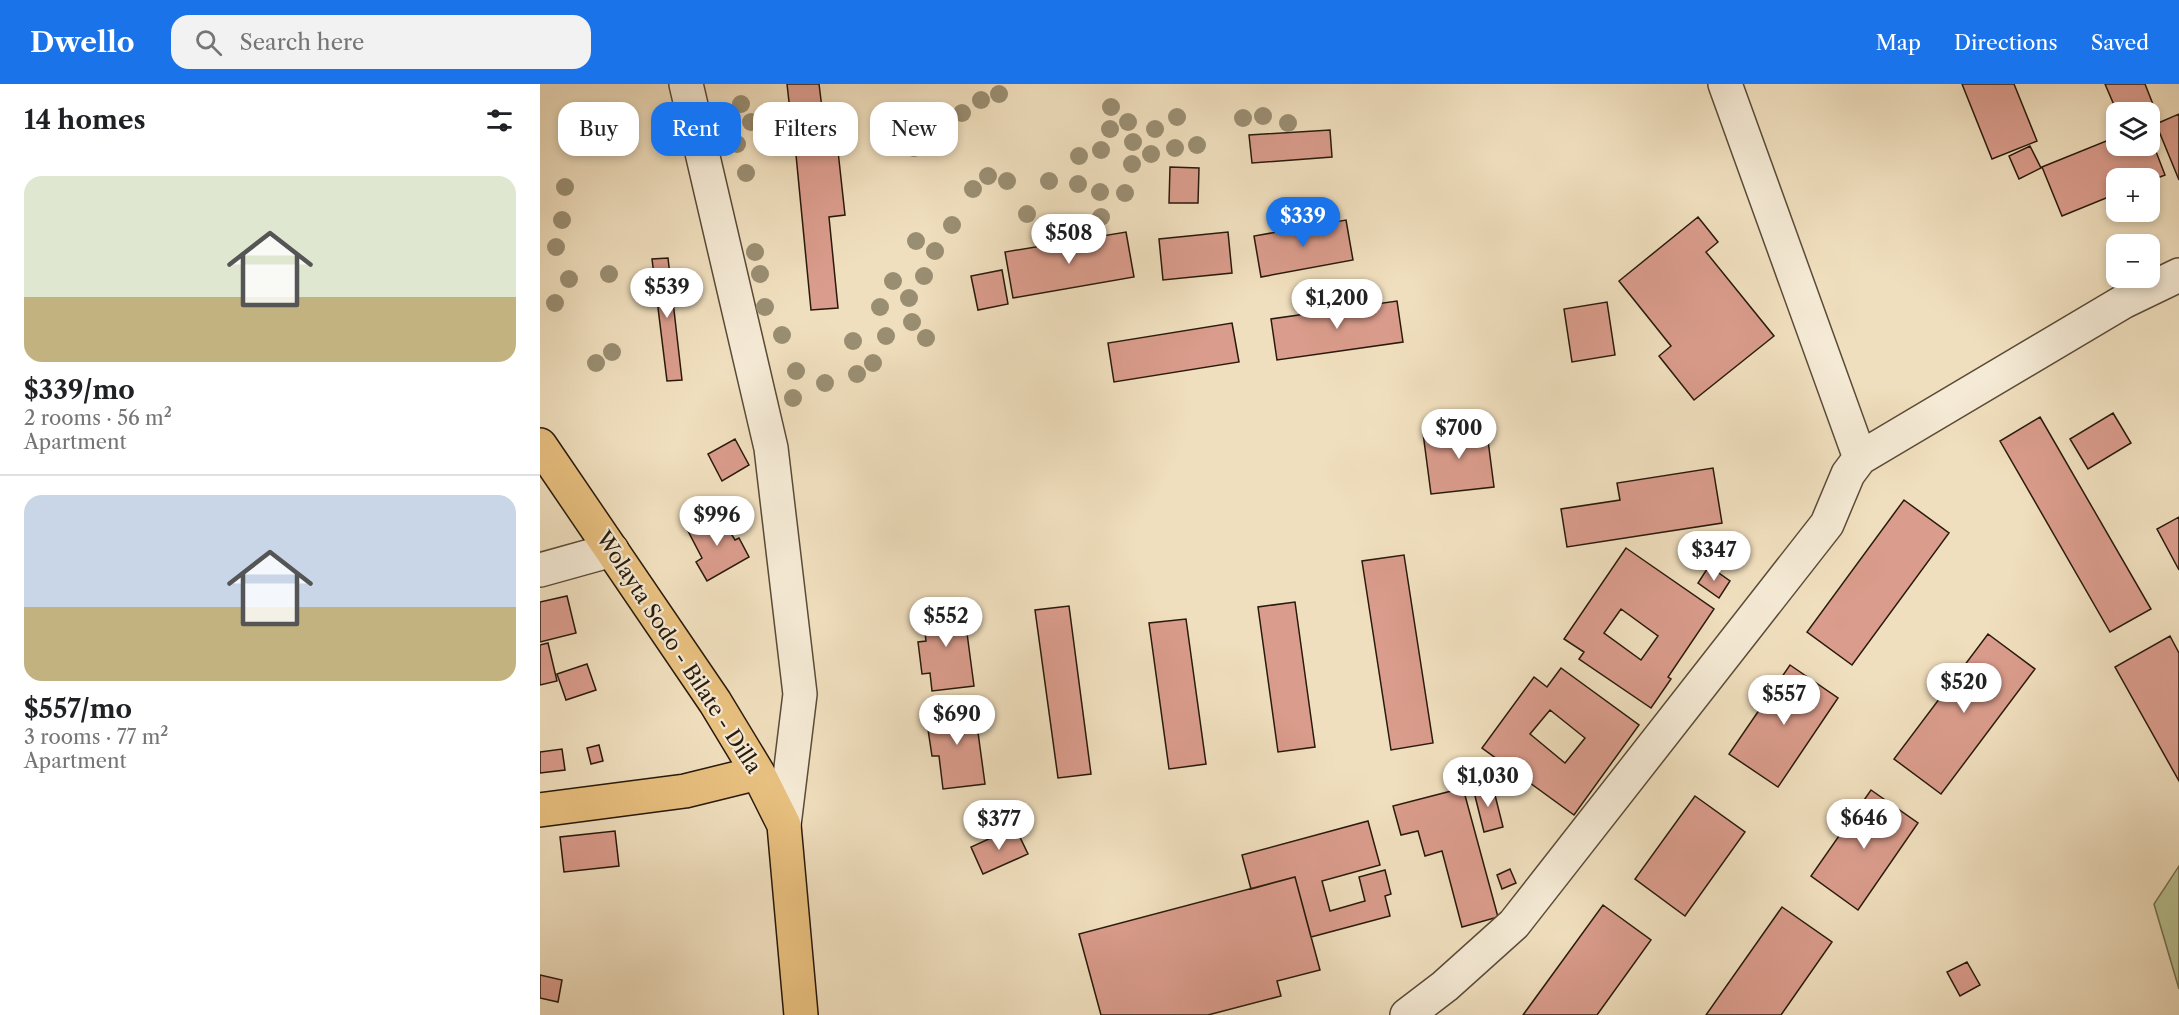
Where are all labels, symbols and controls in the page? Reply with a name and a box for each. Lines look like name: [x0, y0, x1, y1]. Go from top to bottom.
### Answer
search box: [171, 15, 591, 69]
text: Dwello: [30, 25, 135, 59]
icon: search: [192, 26, 225, 59]
text: Search here: [240, 29, 364, 56]
text: Map: [1876, 30, 1921, 55]
text: Directions: [1954, 30, 2058, 55]
text: Saved: [2091, 30, 2149, 55]
chip: Buy: [558, 102, 639, 156]
chip: Rent: [651, 102, 741, 156]
chip: Filters: [753, 102, 858, 156]
chip: New: [870, 102, 958, 156]
map controls: [2106, 102, 2160, 288]
button: layers: [2106, 102, 2160, 156]
text: 14 homes: [24, 104, 146, 136]
icon: filters: [483, 104, 516, 137]
button: +: [2106, 168, 2160, 222]
pin: $339: [1267, 197, 1339, 248]
text: $339: [1280, 204, 1326, 228]
pin: $508: [1033, 214, 1105, 265]
icon: home: [216, 215, 324, 323]
text: $508: [1045, 221, 1093, 245]
button: −: [2106, 234, 2160, 288]
pin: $539: [631, 268, 703, 319]
text: $539: [644, 275, 690, 299]
pin: $1,200: [1288, 279, 1386, 330]
text: $1,200: [1306, 286, 1368, 310]
text: $339/mo: [24, 374, 135, 406]
text: 2 rooms · 56 m²: [24, 406, 172, 430]
pin: $700: [1423, 409, 1495, 460]
text: $700: [1435, 416, 1483, 440]
text: Apartment: [24, 430, 127, 454]
pin: $996: [681, 496, 753, 547]
text: $996: [694, 503, 741, 527]
street label: Wolayta Sodo - Bilate - Dilla: [591, 525, 767, 778]
pin: $347: [1678, 531, 1750, 582]
icon: home: [216, 534, 324, 642]
text: $347: [1692, 538, 1736, 562]
pin: $552: [910, 597, 982, 648]
text: $552: [923, 604, 969, 628]
pin: $520: [1928, 663, 2000, 714]
text: $520: [1941, 670, 1987, 694]
pin: $557: [1748, 675, 1820, 726]
text: $557: [1762, 682, 1806, 706]
text: $557/mo: [24, 693, 132, 725]
pin: $690: [921, 695, 993, 746]
text: $690: [933, 702, 981, 726]
text: 3 rooms · 77 m²: [24, 725, 168, 749]
text: Apartment: [24, 749, 127, 773]
pin: $1,030: [1439, 757, 1537, 808]
text: $1,030: [1457, 764, 1519, 788]
pin: $646: [1828, 799, 1900, 850]
pin: $377: [963, 800, 1035, 851]
text: $646: [1841, 806, 1887, 830]
text: $377: [977, 807, 1021, 831]

